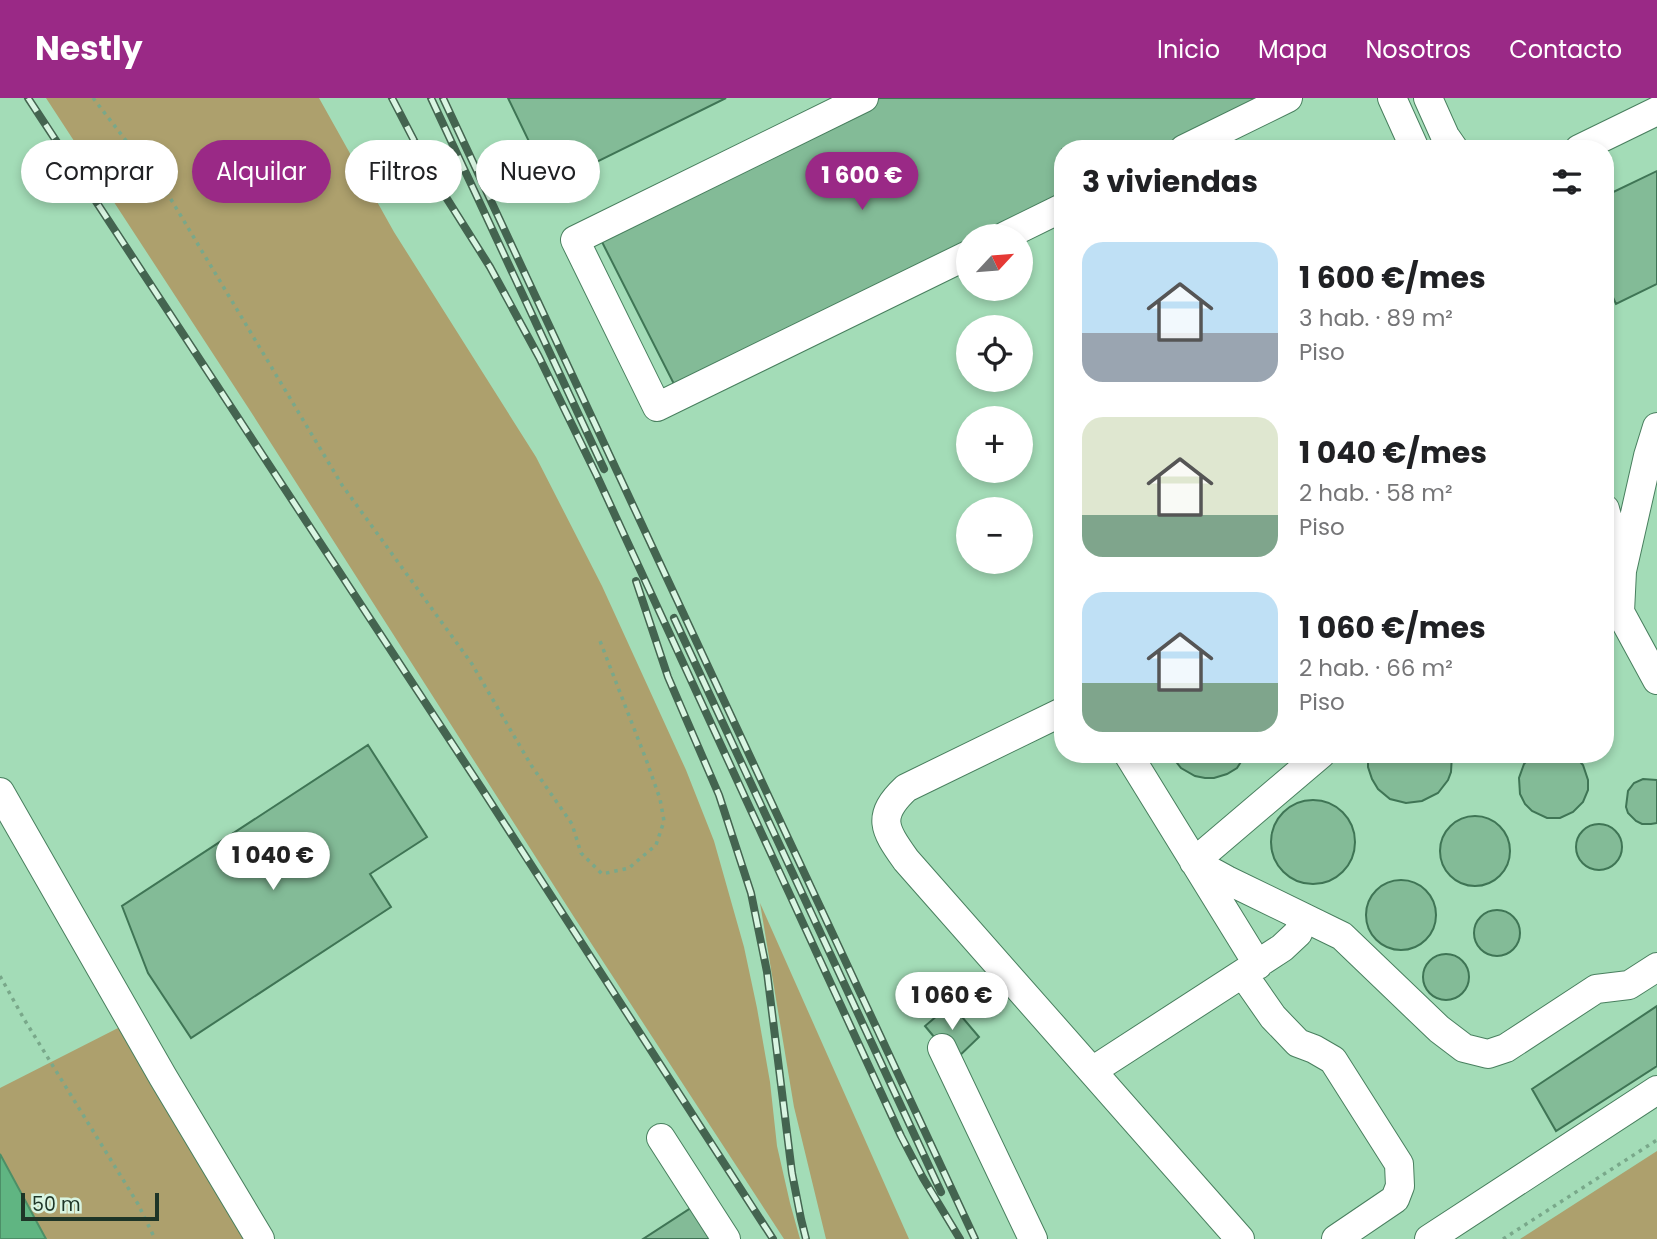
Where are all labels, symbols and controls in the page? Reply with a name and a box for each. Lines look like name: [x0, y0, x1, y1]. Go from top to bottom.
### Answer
text: Nestly: [35, 25, 143, 72]
text: Inicio: [1157, 33, 1220, 66]
text: Mapa: [1258, 33, 1327, 66]
text: Nosotros: [1365, 33, 1471, 66]
text: Contacto: [1509, 33, 1622, 66]
chip: Comprar: [21, 140, 178, 203]
chip: Alquilar: [192, 140, 331, 203]
chip: Filtros: [345, 140, 462, 203]
chip: Nuevo: [476, 140, 600, 203]
pin: 1 600 €: [797, 152, 927, 212]
text: 1 600 €: [821, 159, 903, 191]
text: 3 viviendas: [1082, 160, 1258, 203]
icon: filters: [1548, 163, 1586, 201]
north arrow: [956, 224, 1032, 301]
map controls: [956, 224, 1033, 574]
text: 1 600 €/mes: [1299, 256, 1486, 299]
icon: home: [1138, 270, 1222, 354]
text: 3 hab. · 89 m²: [1299, 302, 1453, 334]
button: locate: [956, 315, 1033, 392]
text: Piso: [1299, 336, 1345, 368]
button: +: [956, 406, 1033, 483]
text: 1 040 €/mes: [1299, 431, 1487, 474]
icon: home: [1138, 445, 1222, 529]
text: 2 hab. · 58 m²: [1299, 477, 1453, 509]
button: −: [956, 497, 1033, 574]
text: Piso: [1299, 511, 1345, 543]
text: 1 060 €/mes: [1299, 606, 1486, 649]
icon: home: [1138, 620, 1222, 704]
text: 2 hab. · 66 m²: [1299, 652, 1453, 684]
text: Piso: [1299, 686, 1345, 718]
pin: 1 040 €: [208, 832, 338, 892]
text: 1 040 €: [232, 839, 314, 871]
pin: 1 060 €: [887, 972, 1017, 1032]
text: 1 060 €: [911, 979, 993, 1011]
scale bar: [21, 1190, 159, 1222]
text: 50 m: [32, 1191, 81, 1218]

